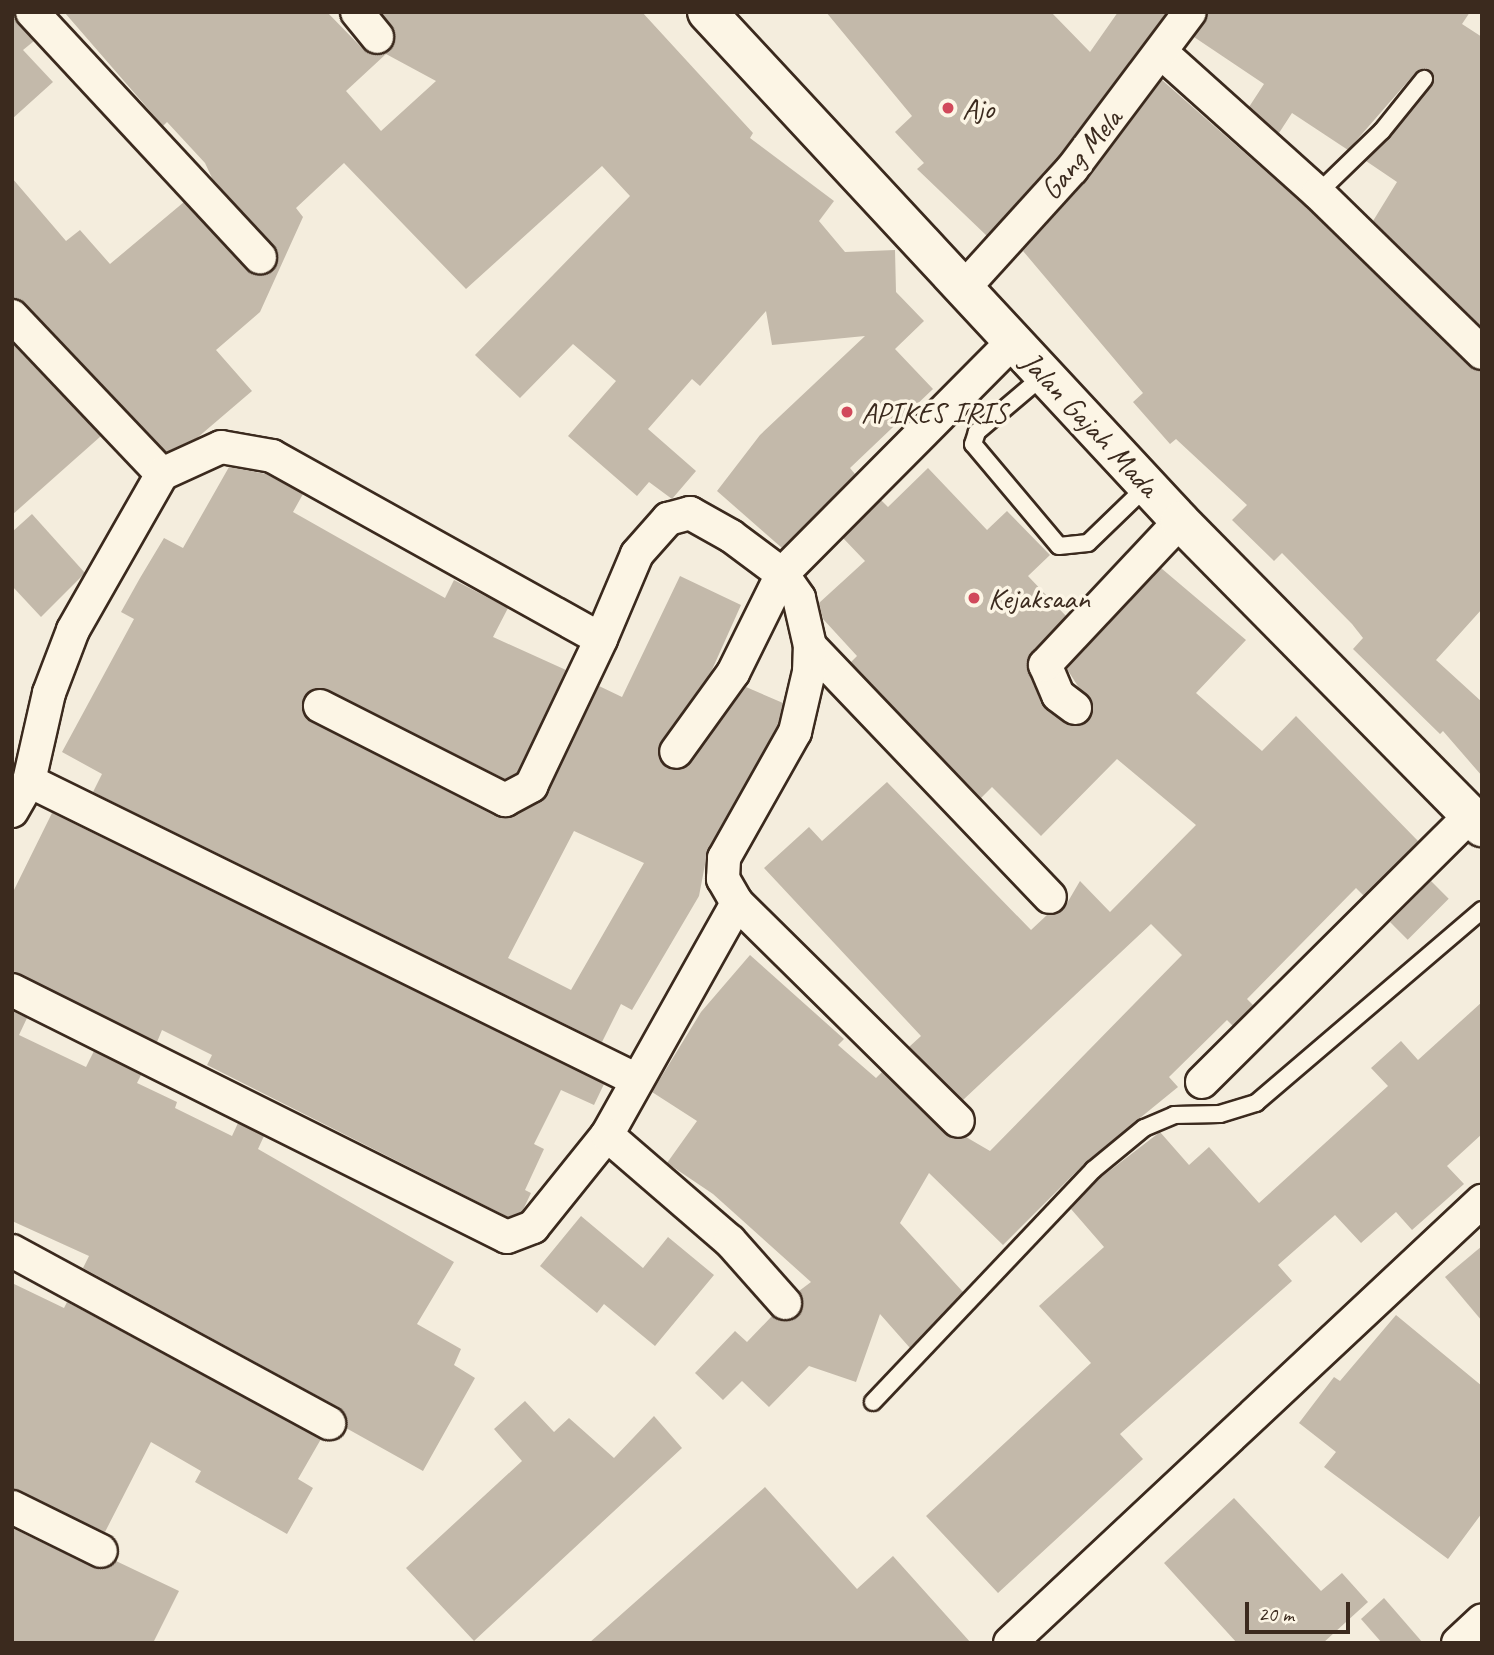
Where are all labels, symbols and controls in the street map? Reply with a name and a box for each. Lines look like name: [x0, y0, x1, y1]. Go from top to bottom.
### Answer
place label: Ajo: [962, 90, 994, 126]
marker: Ajo: [940, 100, 956, 116]
street label: Gang Mela: [1033, 101, 1129, 207]
street label: Jalan Gajah Mada: [1014, 344, 1166, 504]
place label: APIKES IRIS: [861, 394, 1007, 430]
marker: APIKES IRIS: [839, 404, 855, 420]
place label: Kejaksaan: [988, 580, 1090, 616]
marker: Kejaksaan: [966, 590, 982, 606]
scale bar: [1249, 1588, 1354, 1632]
text: 20 m: [1258, 1601, 1294, 1627]

